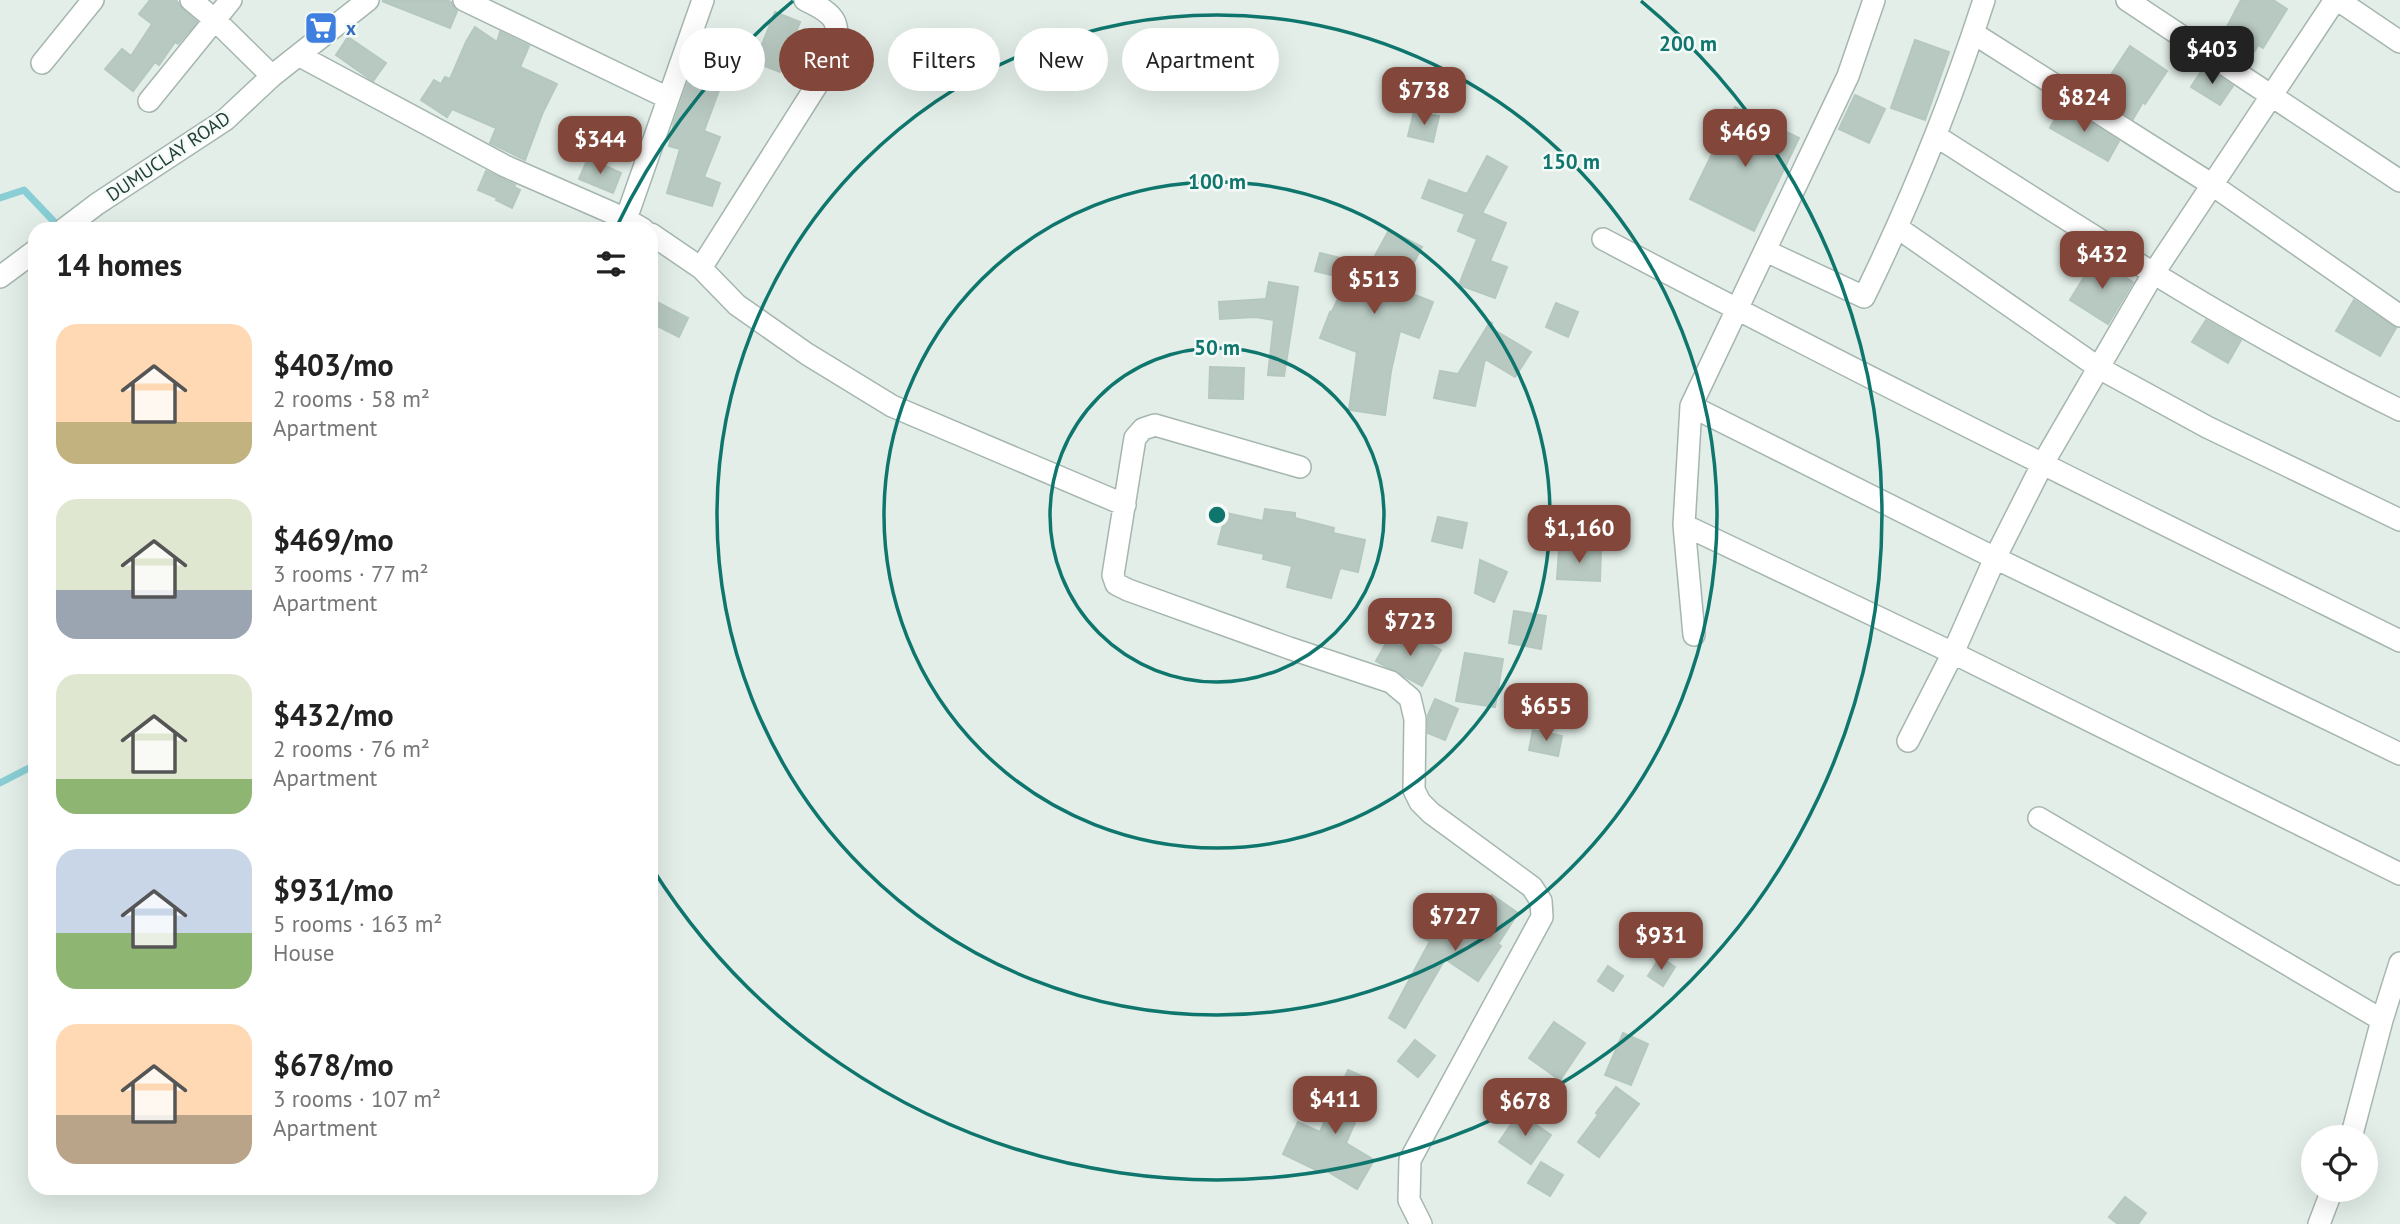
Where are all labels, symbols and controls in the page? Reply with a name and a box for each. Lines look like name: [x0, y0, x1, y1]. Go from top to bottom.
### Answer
supermarket icon: x: [302, 9, 340, 47]
place label: x: [346, 16, 356, 40]
pin: $403: [2171, 27, 2253, 86]
chip: Buy: [679, 28, 765, 91]
chip: Rent: [779, 28, 874, 91]
chip: Filters: [888, 28, 1000, 91]
chip: New: [1014, 28, 1108, 91]
chip: Apartment: [1122, 28, 1279, 91]
text: 200 m: [1659, 30, 1717, 57]
text: $403: [2186, 34, 2238, 63]
pin: $738: [1383, 68, 1465, 127]
pin: $824: [2043, 74, 2125, 134]
text: $738: [1398, 75, 1450, 104]
text: $824: [2058, 82, 2110, 111]
street label: DUMUCLAY ROAD: [101, 106, 235, 206]
pin: $469: [1704, 110, 1786, 169]
pin: $344: [559, 116, 641, 176]
text: $469: [1719, 117, 1771, 146]
text: $344: [574, 124, 626, 153]
text: 150 m: [1542, 148, 1600, 175]
text: 100 m: [1188, 168, 1246, 195]
pin: $432: [2061, 232, 2143, 291]
text: $432: [2076, 239, 2128, 268]
text: 14 homes: [56, 245, 182, 284]
icon: filters: [592, 245, 630, 283]
pin: $513: [1333, 256, 1415, 316]
text: $513: [1348, 264, 1400, 293]
text: 50 m: [1194, 334, 1240, 361]
text: $403/mo: [273, 345, 394, 384]
icon: home: [112, 352, 196, 436]
text: 2 rooms · 58 m²: [273, 384, 430, 413]
text: Apartment: [273, 413, 377, 442]
centre of rings: [1205, 503, 1229, 527]
pin: $1,160: [1522, 505, 1636, 565]
text: $1,160: [1543, 513, 1615, 542]
text: $469/mo: [273, 520, 394, 559]
icon: home: [112, 527, 196, 611]
text: 3 rooms · 77 m²: [273, 559, 429, 588]
text: Apartment: [273, 588, 377, 617]
pin: $723: [1369, 598, 1451, 658]
text: $723: [1384, 606, 1436, 635]
pin: $655: [1505, 684, 1587, 743]
text: $655: [1520, 691, 1572, 720]
text: $432/mo: [273, 695, 394, 734]
icon: home: [112, 702, 196, 786]
text: 2 rooms · 76 m²: [273, 734, 430, 763]
text: Apartment: [273, 763, 377, 792]
text: $931/mo: [273, 870, 394, 909]
icon: home: [112, 877, 196, 961]
pin: $727: [1414, 894, 1496, 953]
text: $727: [1429, 901, 1481, 930]
text: 5 rooms · 163 m²: [273, 909, 442, 938]
pin: $931: [1620, 912, 1702, 972]
text: $931: [1635, 920, 1687, 949]
text: House: [273, 938, 335, 967]
text: $678/mo: [273, 1045, 394, 1084]
icon: home: [112, 1052, 196, 1136]
pin: $411: [1294, 1076, 1376, 1136]
pin: $678: [1484, 1078, 1566, 1138]
text: 3 rooms · 107 m²: [273, 1084, 441, 1113]
text: $411: [1309, 1084, 1361, 1113]
text: $678: [1499, 1086, 1551, 1115]
text: Apartment: [273, 1113, 377, 1142]
map controls: [2301, 1125, 2378, 1202]
button: locate: [2301, 1125, 2378, 1202]

